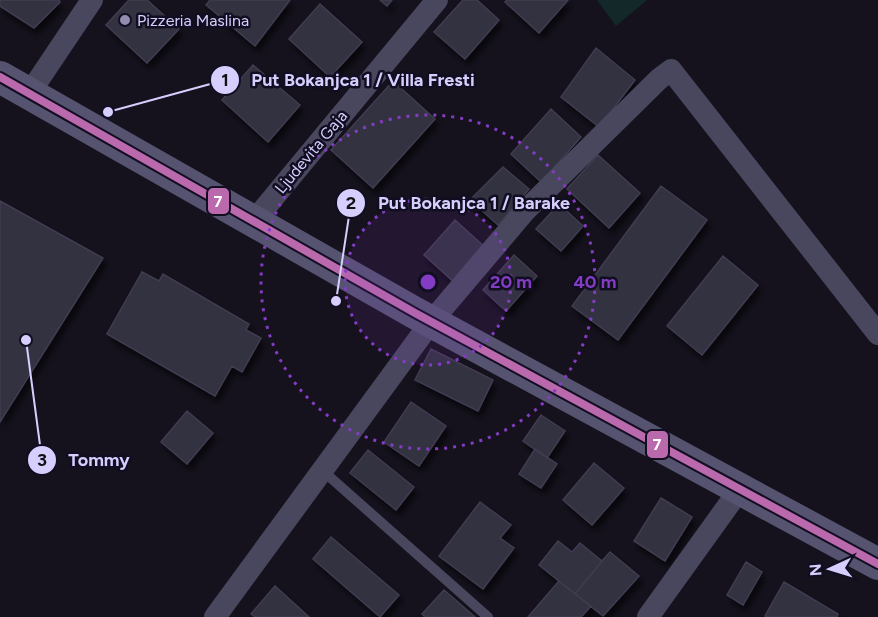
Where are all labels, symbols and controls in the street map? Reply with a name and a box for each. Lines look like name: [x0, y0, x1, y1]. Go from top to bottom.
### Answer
place label: Pizzeria Maslina: [137, 11, 249, 30]
marker: Pizzeria Maslina: [118, 13, 132, 27]
callout: Put Bokanjca 1 / Villa Fresti: [210, 62, 487, 98]
text: 1: [221, 69, 229, 91]
text: Put Bokanjca 1 / Villa Fresti: [251, 69, 475, 91]
street label: Ljudevita Gaja: [271, 107, 351, 197]
callout: Put Bokanjca 1 / Barake: [336, 185, 582, 221]
line badge: 7: [207, 187, 230, 215]
text: 7: [214, 192, 223, 211]
text: 2: [346, 192, 356, 214]
text: Put Bokanjca 1 / Barake: [378, 192, 570, 214]
text: 20 m: [490, 271, 532, 293]
text: 40 m: [573, 271, 617, 293]
centre of rings: [418, 272, 438, 292]
line badge: 7: [646, 430, 669, 459]
text: 7: [653, 435, 662, 454]
callout: Tommy: [27, 442, 142, 478]
text: 3: [37, 449, 47, 471]
text: Tommy: [68, 449, 130, 471]
north arrow: [800, 539, 860, 599]
text: N: [806, 563, 825, 577]

